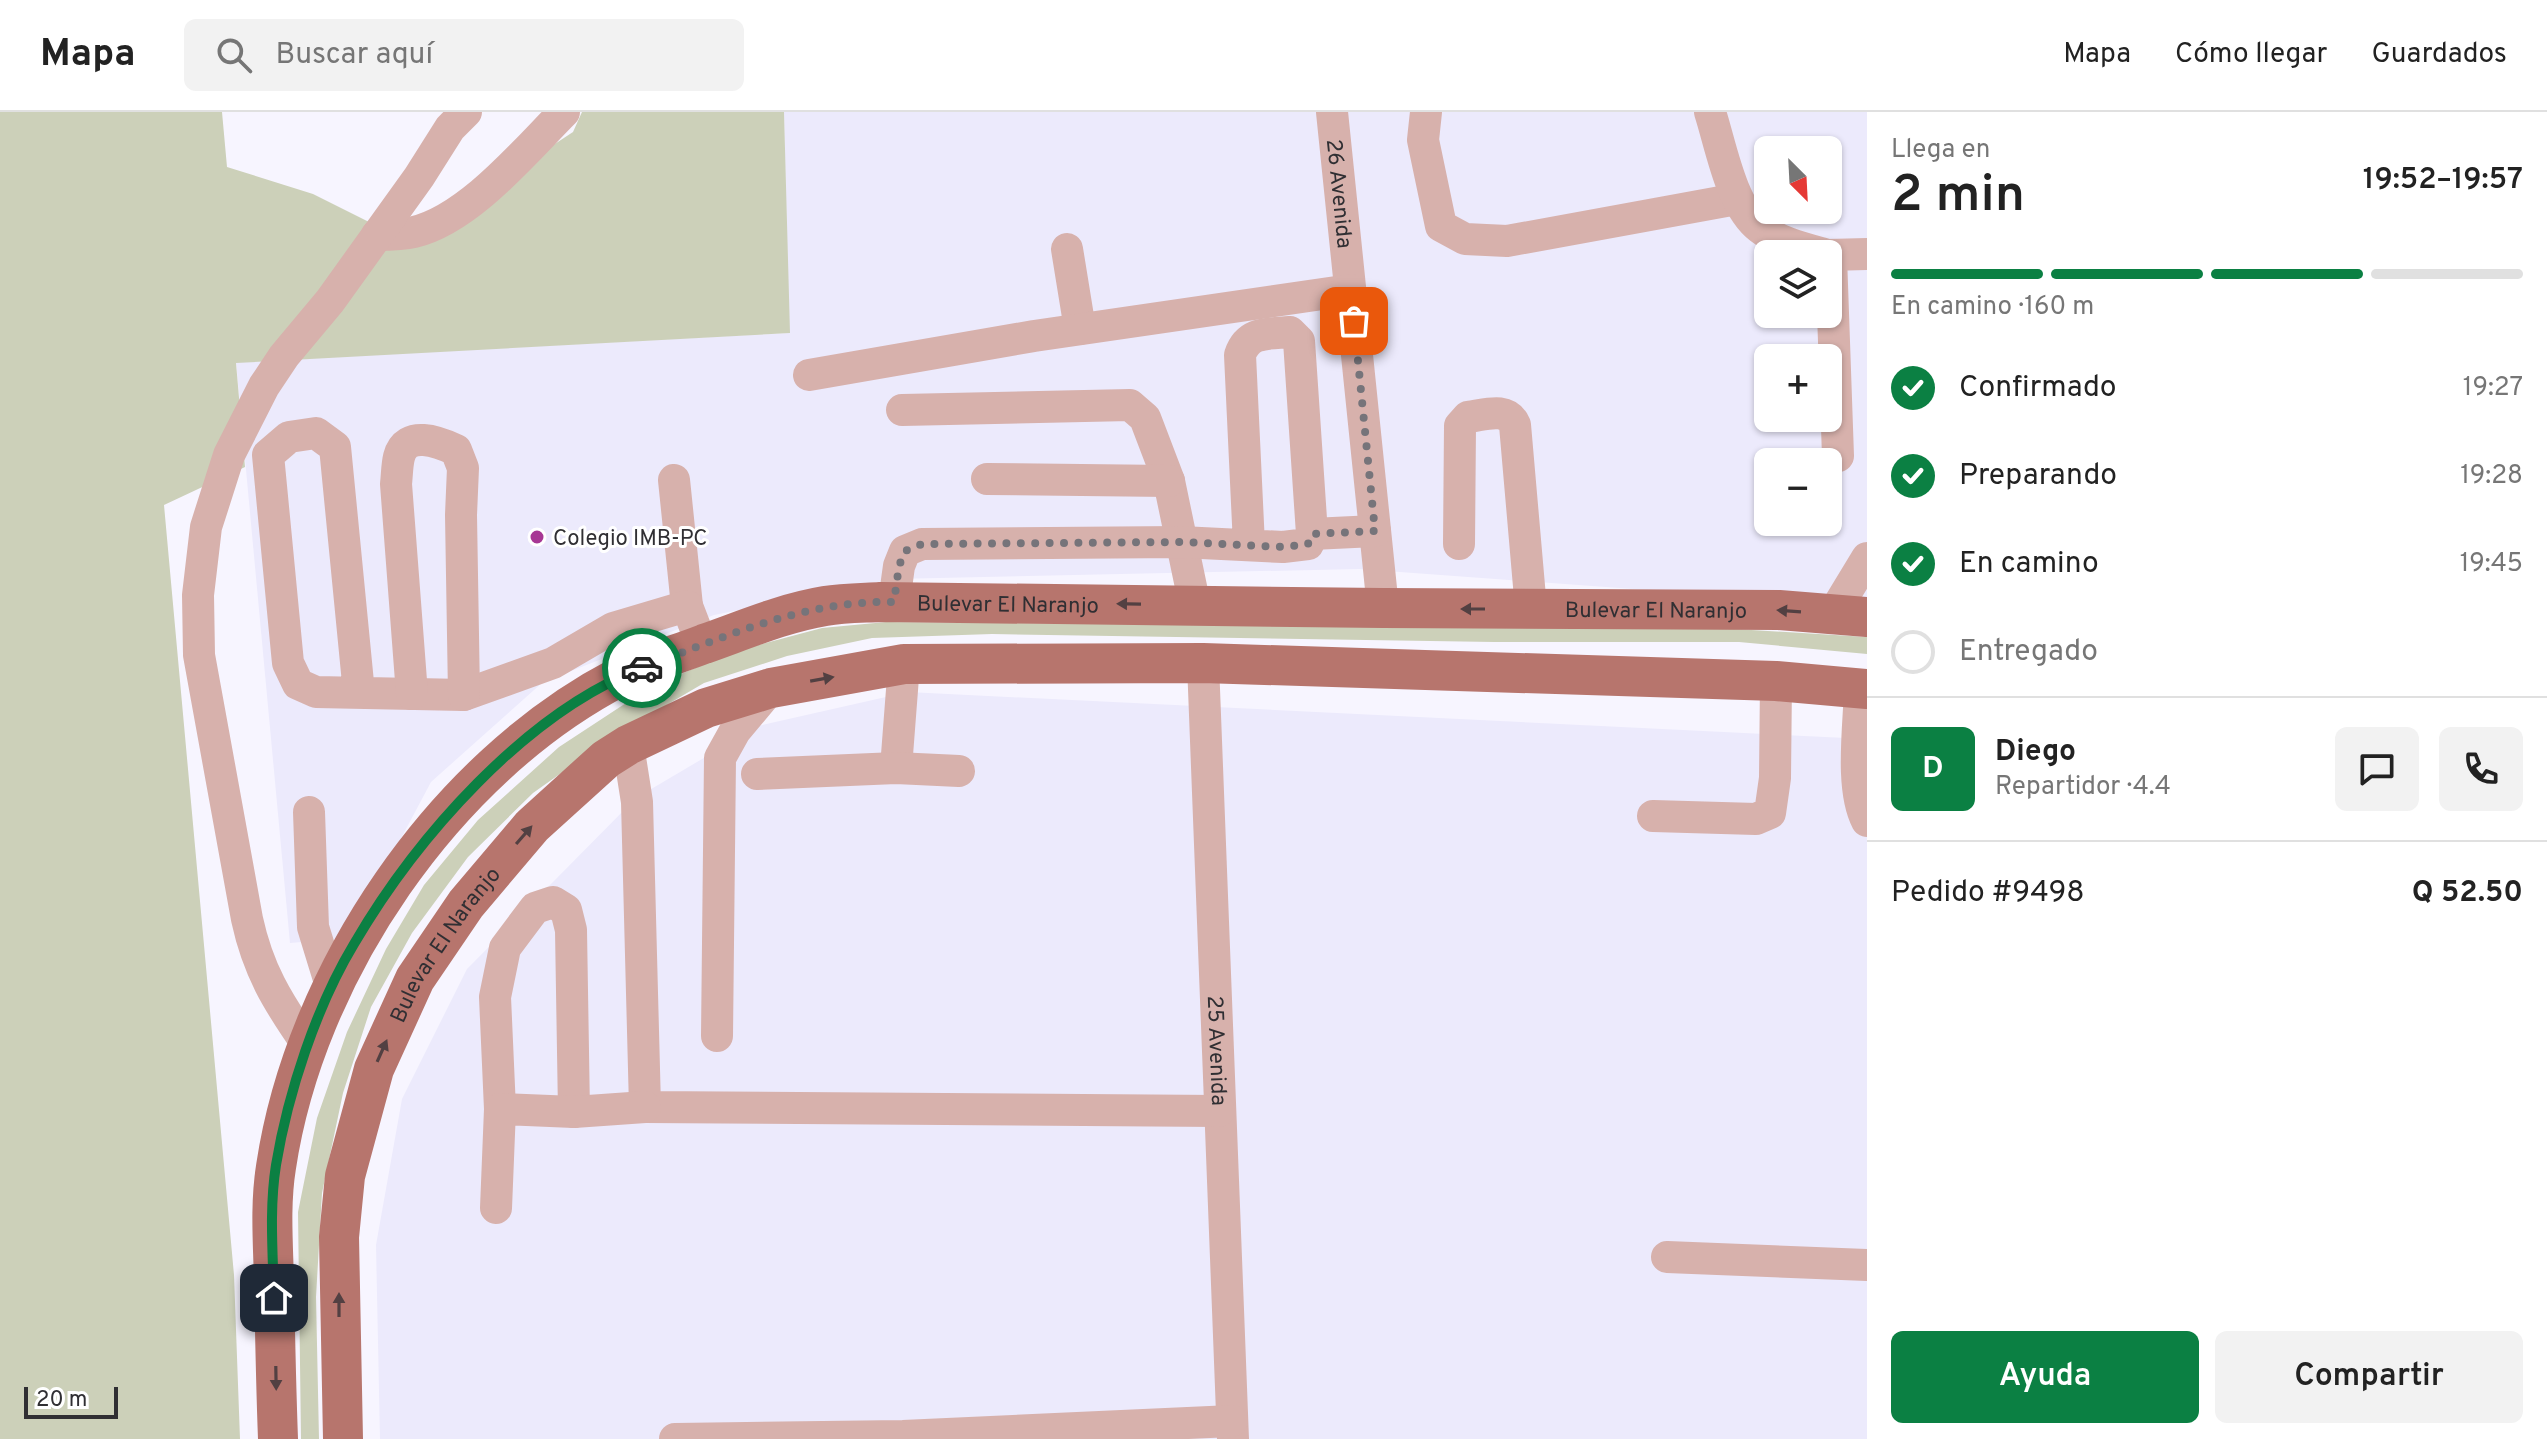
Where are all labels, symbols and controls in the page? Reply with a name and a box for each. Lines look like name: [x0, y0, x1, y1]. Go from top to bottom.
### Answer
search box: [184, 19, 744, 91]
text: Mapa: [40, 31, 136, 80]
icon: search: [212, 33, 256, 77]
text: Buscar aquí: [276, 37, 433, 74]
text: Mapa: [2063, 37, 2131, 73]
text: Cómo llegar: [2175, 37, 2327, 73]
text: Guardados: [2371, 37, 2507, 73]
text: Llega en: [1891, 134, 1990, 167]
north arrow: [1754, 136, 1842, 224]
map controls: [1754, 136, 1842, 536]
street label: 26 Avenida: [1319, 138, 1357, 250]
text: 19:52–19:57: [2363, 162, 2523, 199]
text: 2 min: [1891, 164, 2025, 230]
button: layers: [1754, 240, 1842, 328]
pin: [1320, 287, 1388, 355]
text: En camino · 160 m: [1891, 291, 2094, 324]
icon: bag: [1332, 299, 1376, 343]
button: +: [1754, 344, 1842, 432]
icon: check: [1891, 366, 1935, 410]
text: Confirmado: [1959, 370, 2117, 407]
text: 19:27: [2463, 372, 2523, 405]
button: −: [1754, 448, 1842, 536]
icon: check: [1891, 454, 1935, 498]
text: Preparando: [1959, 458, 2117, 495]
text: 19:28: [2460, 460, 2523, 493]
place label: Colegio IMB-PC: [553, 526, 708, 553]
marker: Colegio IMB-PC: [528, 528, 546, 546]
icon: check: [1891, 542, 1935, 586]
text: En camino: [1959, 546, 2099, 583]
text: 19:45: [2460, 548, 2523, 581]
street label: Bulevar El Naranjo: [917, 591, 1099, 621]
one-way arrow: [1116, 598, 1141, 610]
street label: Bulevar El Naranjo: [1565, 598, 1747, 626]
one-way arrow: [1460, 603, 1485, 615]
one-way arrow: [1776, 604, 1801, 617]
courier: [602, 628, 682, 708]
text: Entregado: [1959, 634, 2098, 671]
icon: car: [620, 646, 664, 690]
one-way arrow: [809, 672, 834, 685]
button: chat: [2335, 727, 2419, 811]
button: phone: [2439, 727, 2523, 811]
text: Diego: [1995, 734, 2076, 771]
text: D: [1922, 751, 1944, 788]
text: Repartidor · 4.4: [1995, 771, 2171, 804]
one-way arrow: [515, 826, 532, 846]
street label: Bulevar El Naranjo: [386, 862, 507, 1028]
text: Pedido #9498: [1891, 875, 2085, 912]
text: Q 52.50: [2412, 875, 2523, 912]
street label: 25 Avenida: [1200, 995, 1231, 1107]
one-way arrow: [375, 1039, 389, 1063]
pin: [240, 1264, 308, 1332]
icon: home: [252, 1276, 296, 1320]
one-way arrow: [333, 1292, 345, 1317]
button: Ayuda: [1891, 1331, 2199, 1423]
button: Compartir: [2215, 1331, 2523, 1423]
one-way arrow: [270, 1366, 282, 1391]
scale bar: [24, 1383, 118, 1419]
text: 20 m: [36, 1387, 87, 1414]

